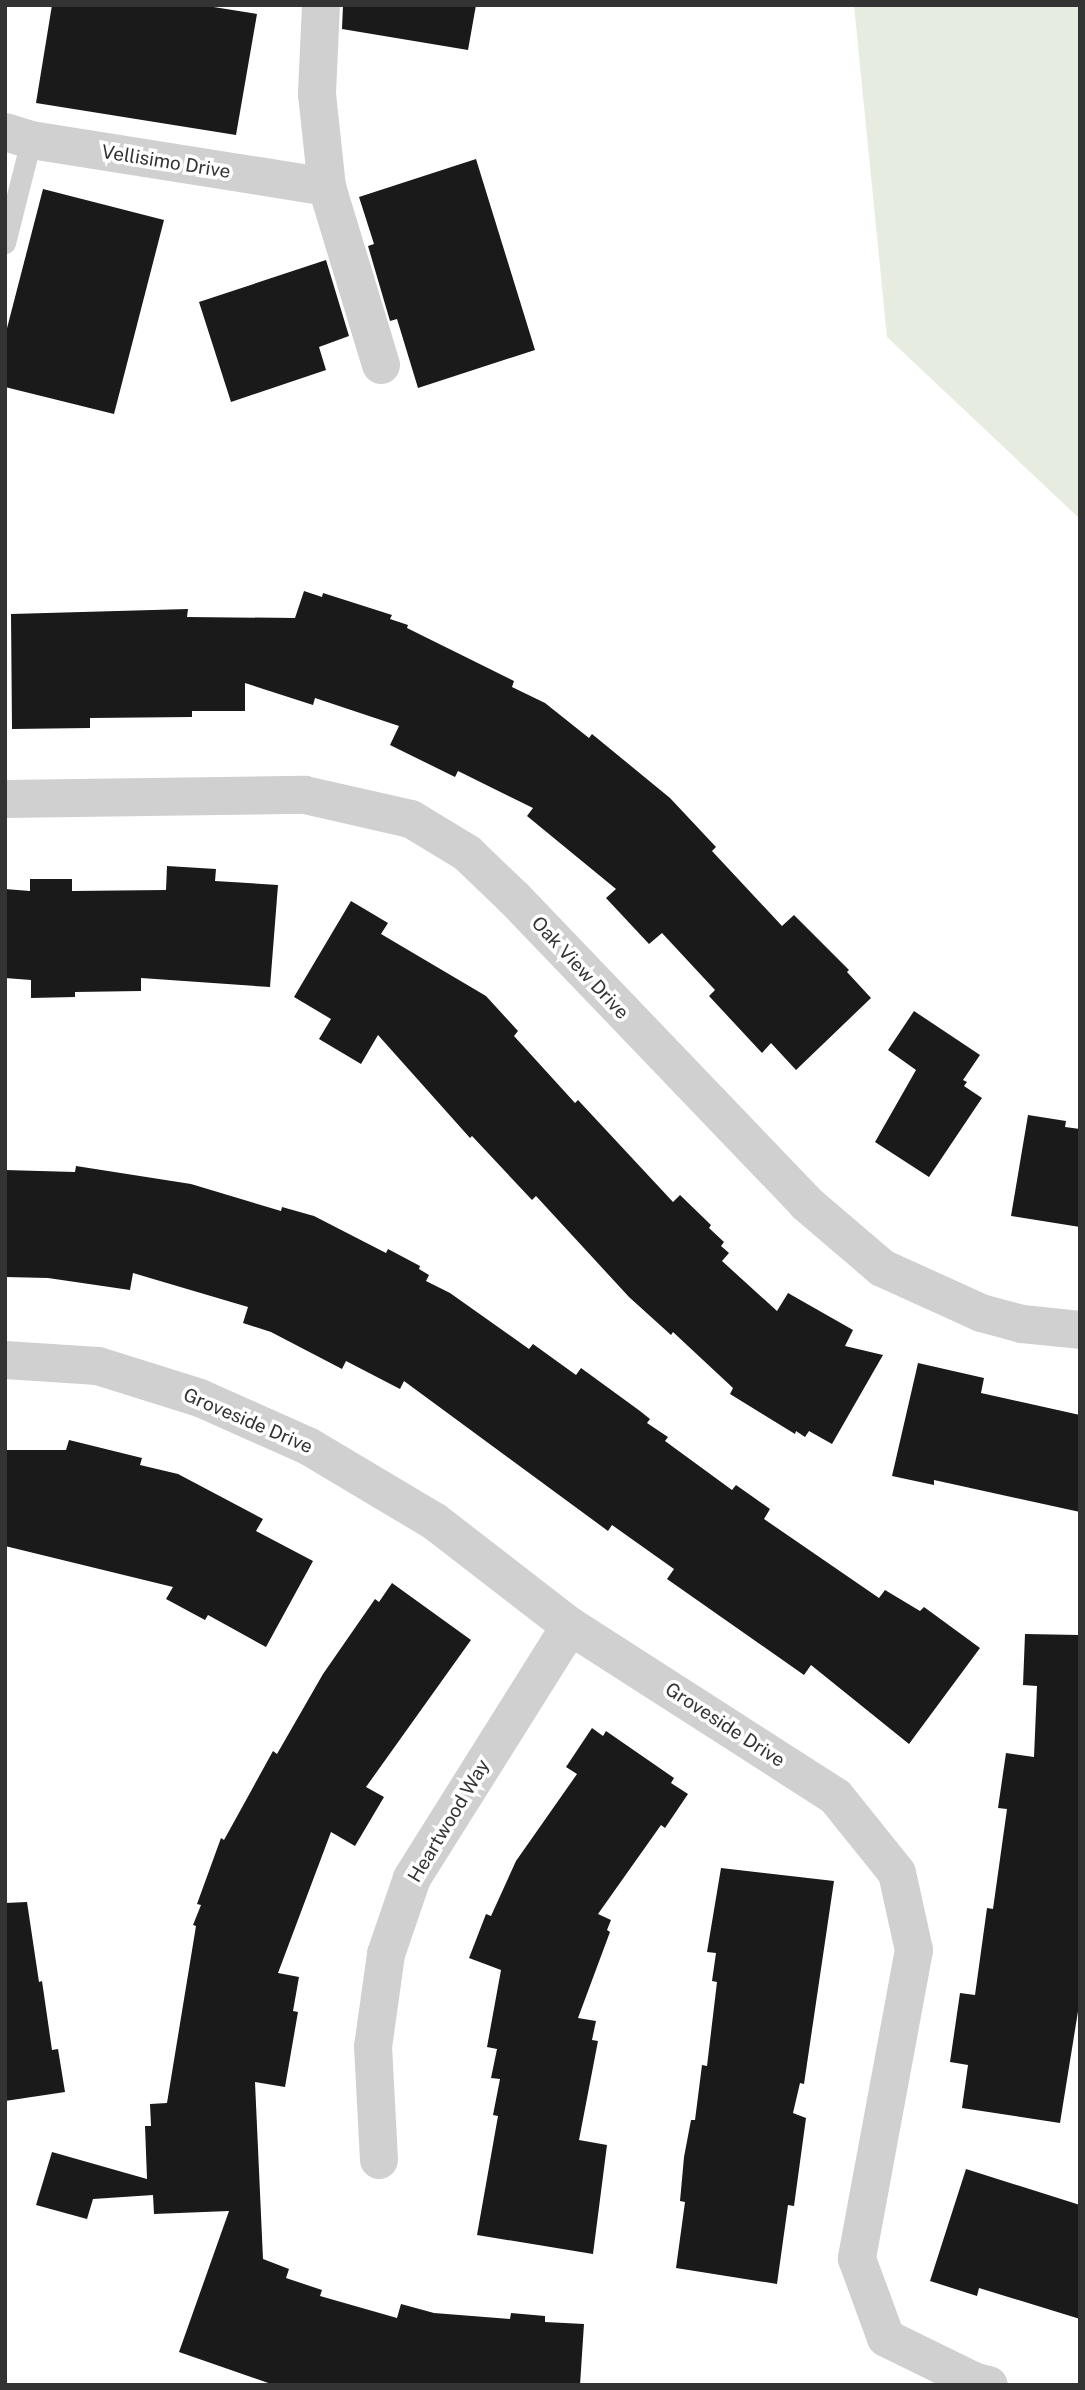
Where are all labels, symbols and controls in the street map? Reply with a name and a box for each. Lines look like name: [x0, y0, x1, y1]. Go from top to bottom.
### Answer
street label: Vellisimo Drive: [100, 141, 232, 183]
street label: Oak View Drive: [526, 912, 634, 1024]
street label: Groveside Drive: [180, 1383, 316, 1459]
street label: Groveside Drive: [661, 1678, 789, 1772]
street label: Heartwood Way: [403, 1755, 495, 1887]

